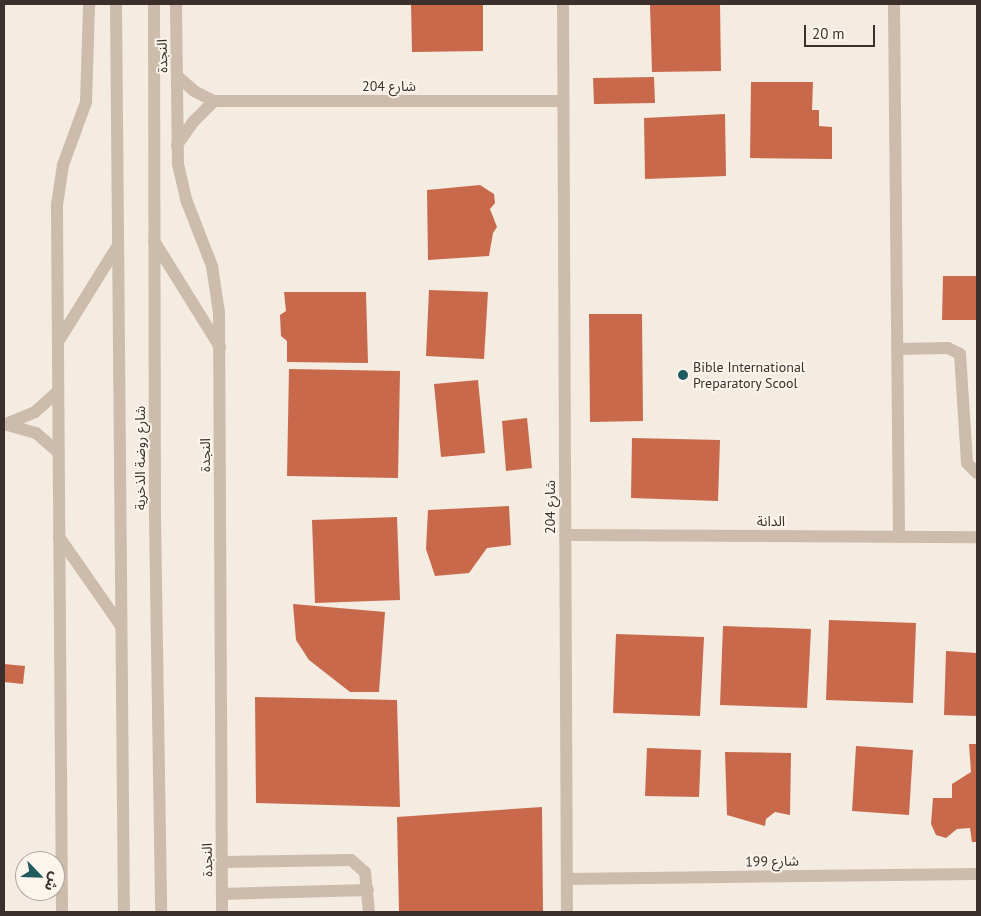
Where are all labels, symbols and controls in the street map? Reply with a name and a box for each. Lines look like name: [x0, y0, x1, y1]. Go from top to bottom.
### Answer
scale bar: [806, 15, 877, 47]
text: 20 m: [812, 24, 845, 43]
street label: النجدة: [153, 39, 171, 73]
street label: شارع 204: [362, 78, 416, 94]
place label: Bible International Preparatory Scool: [693, 359, 805, 392]
marker: Bible International Preparatory Scool: [677, 369, 689, 381]
street label: شارع روضة الذخرية: [132, 406, 148, 510]
street label: النجدة: [197, 438, 213, 472]
street label: شارع 204: [542, 480, 558, 534]
street label: الدانة: [757, 513, 785, 529]
street label: النجدة: [198, 843, 216, 877]
north arrow: [15, 851, 65, 901]
street label: شارع 199: [745, 852, 799, 870]
text: ش: [41, 869, 65, 894]

